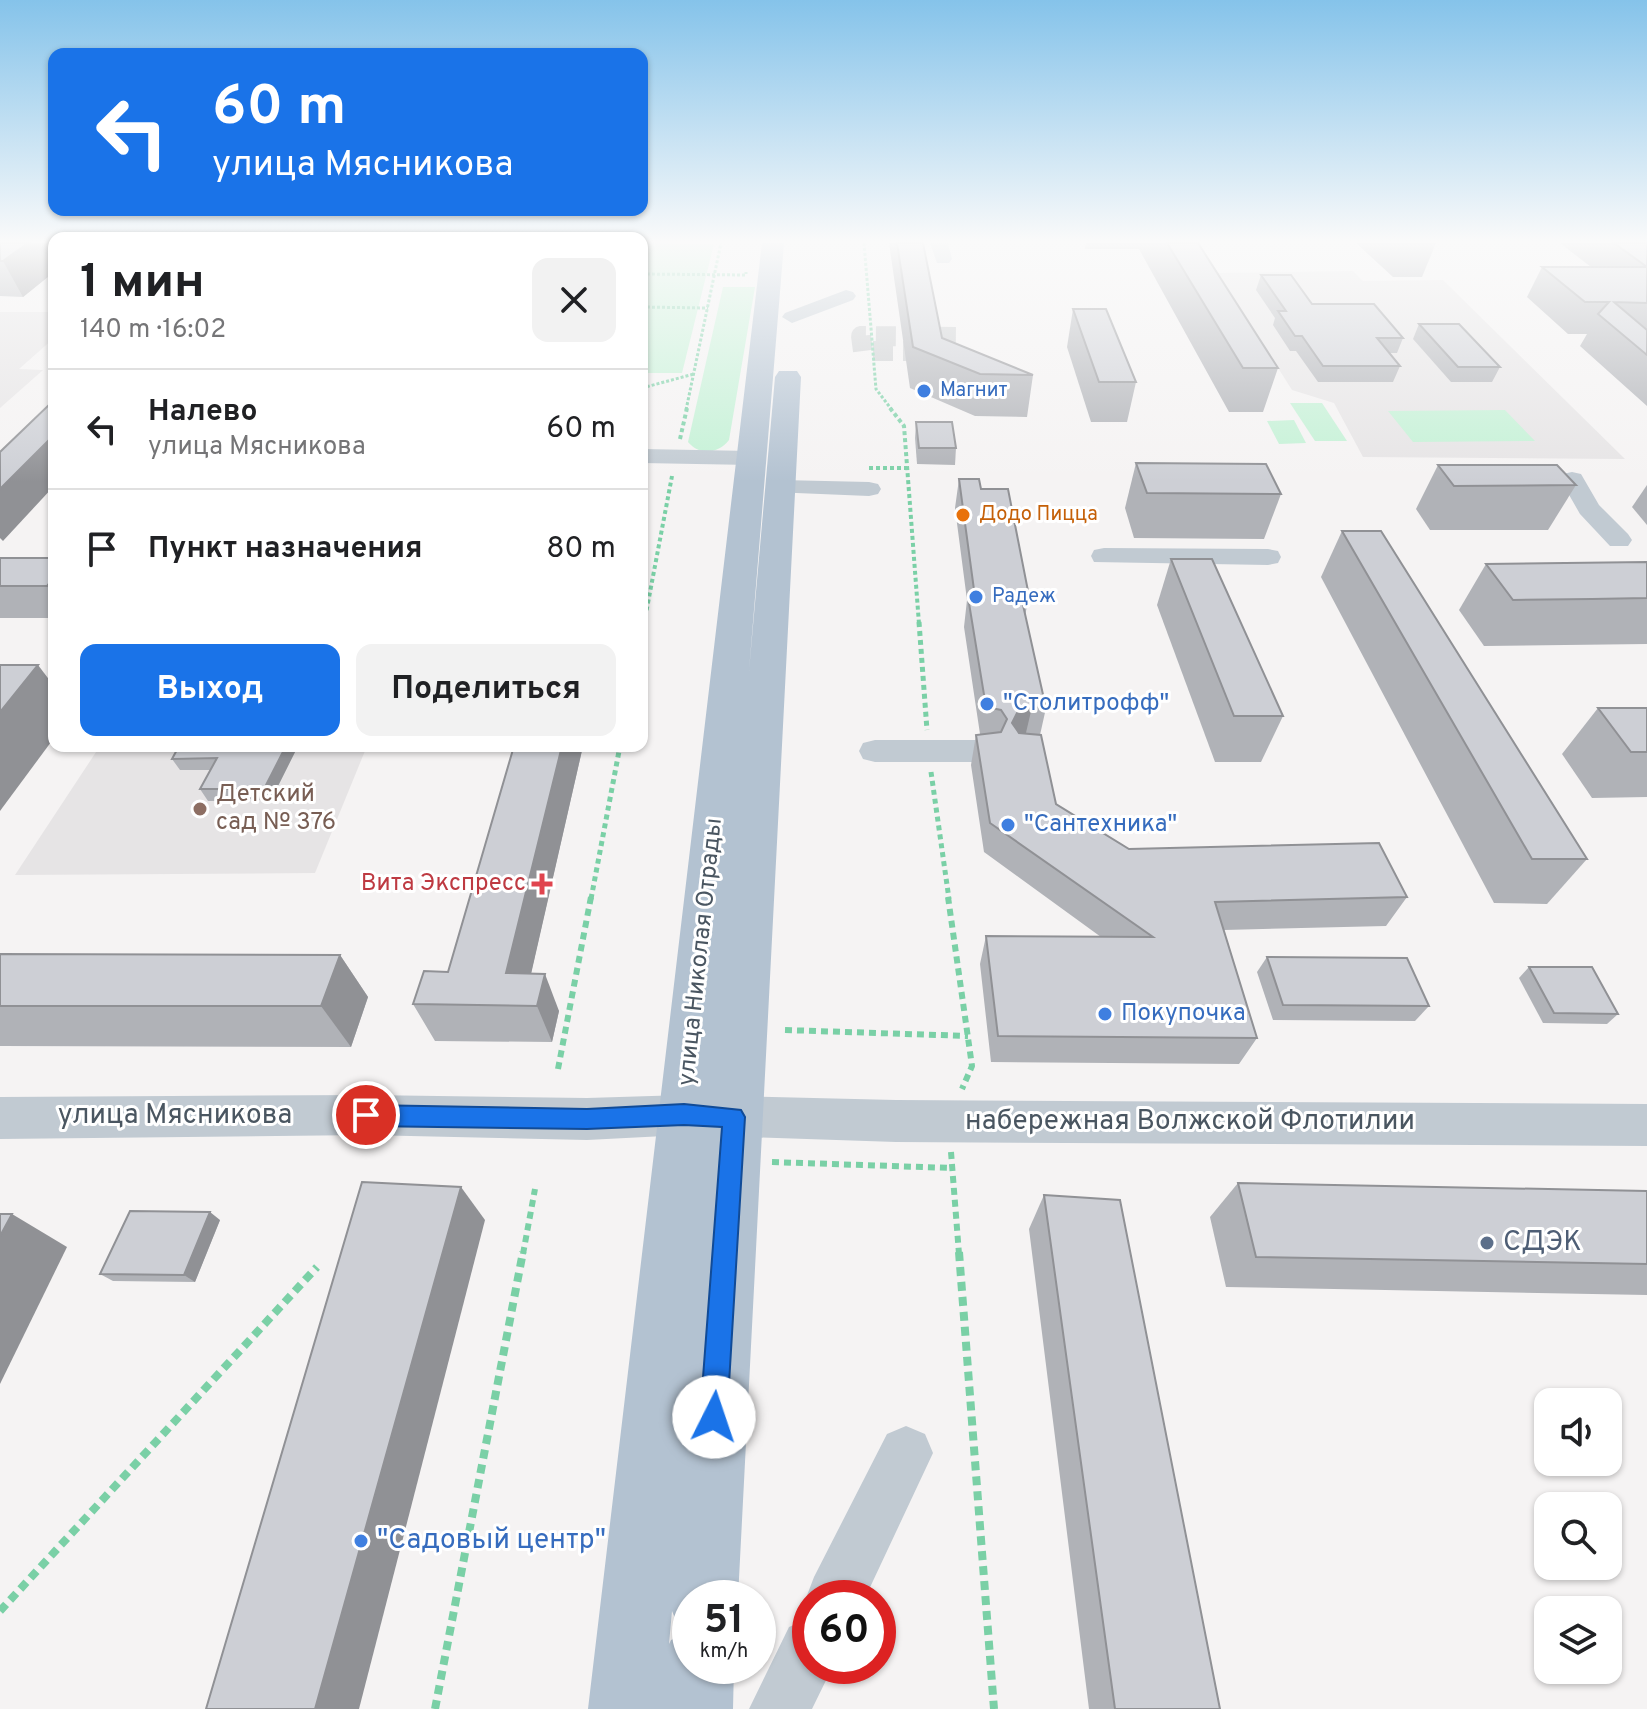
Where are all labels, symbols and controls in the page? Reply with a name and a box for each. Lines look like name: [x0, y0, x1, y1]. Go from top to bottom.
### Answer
text: 60 m: [212, 74, 346, 144]
icon: left: [80, 80, 184, 184]
text: улица Мясникова: [212, 143, 513, 189]
text: 1 мин: [80, 254, 205, 314]
button: close: [532, 258, 616, 342]
text: 140 m · 16:02: [80, 314, 226, 347]
place label: Магнит: [940, 378, 1008, 404]
marker: Магнит: [915, 382, 933, 400]
text: Налево: [148, 394, 257, 431]
icon: left: [80, 407, 124, 451]
text: 60 m: [546, 411, 616, 448]
text: улица Мясникова: [148, 431, 366, 464]
place label: Додо Пицца: [979, 502, 1098, 528]
marker: Додо Пицца: [954, 506, 972, 524]
icon: arrive: [80, 527, 124, 571]
text: Пункт назначения: [148, 531, 422, 568]
text: 80 m: [546, 531, 616, 568]
place label: Радеж: [992, 584, 1056, 610]
marker: Радеж: [967, 588, 985, 606]
button: Выход: [80, 644, 340, 736]
button: Поделиться: [356, 644, 616, 736]
place label: "Столитрофф": [1003, 689, 1169, 719]
marker: "Столитрофф": [978, 695, 996, 713]
place label: Детский сад № 376: [216, 780, 336, 838]
marker: Детский сад № 376: [191, 800, 209, 818]
place label: "Сантехника": [1024, 810, 1177, 840]
street label: улица Николая Отрады: [672, 816, 730, 1088]
marker: "Сантехника": [999, 816, 1017, 834]
place label: Вита Экспресс: [361, 869, 526, 899]
marker: Вита Экспресс: [533, 875, 551, 893]
place label: Покупочка: [1121, 999, 1246, 1029]
marker: Покупочка: [1096, 1005, 1114, 1023]
pin: [332, 1081, 400, 1149]
icon: arrive: [344, 1093, 388, 1137]
street label: улица Мясникова: [58, 1098, 292, 1134]
street label: набережная Волжской Флотилии: [965, 1104, 1415, 1140]
place label: СДЭК: [1503, 1225, 1582, 1261]
marker: СДЭК: [1478, 1234, 1496, 1252]
position arrow: [672, 1375, 756, 1459]
map controls: [1534, 1388, 1622, 1684]
button: sound: [1534, 1388, 1622, 1476]
button: search: [1534, 1492, 1622, 1580]
place label: "Садовый центр": [377, 1523, 606, 1559]
marker: "Садовый центр": [352, 1532, 370, 1550]
speed limit sign: 60: [792, 1580, 896, 1684]
button: layers: [1534, 1596, 1622, 1684]
text: 51: [704, 1597, 744, 1647]
text: km/h: [700, 1639, 748, 1665]

